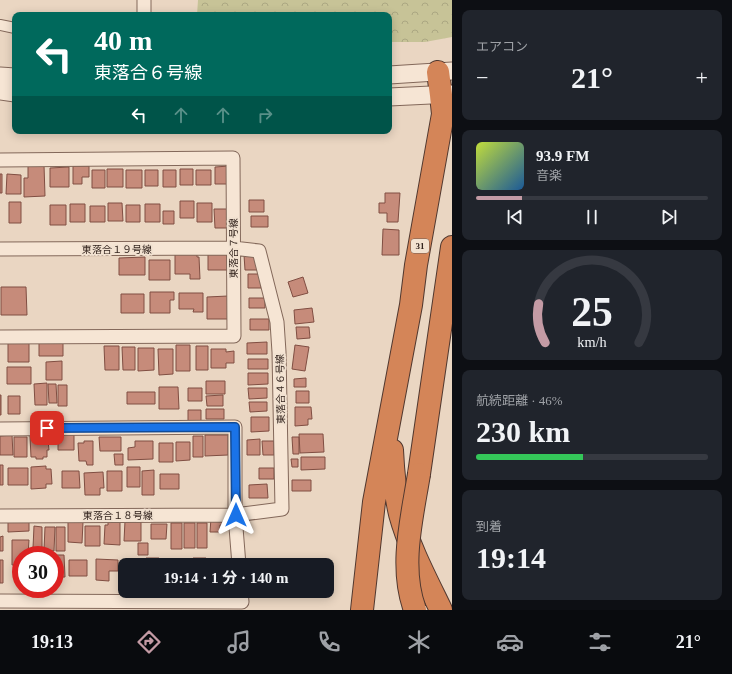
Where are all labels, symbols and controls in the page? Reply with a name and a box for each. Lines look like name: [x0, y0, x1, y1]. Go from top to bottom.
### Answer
text: 40 m: [94, 25, 152, 56]
icon: left: [28, 28, 80, 80]
text: エアコン: [476, 39, 528, 54]
text: 21°: [571, 61, 613, 94]
text: 東落合６号線: [94, 63, 202, 83]
text: −: [476, 65, 488, 90]
text: +: [696, 65, 708, 90]
icon: left: [128, 104, 150, 126]
icon: ahead: [170, 104, 192, 126]
icon: ahead: [212, 104, 234, 126]
icon: right: [254, 104, 276, 126]
text: 93.9 FM: [536, 148, 589, 164]
text: 音楽: [536, 168, 562, 183]
icon: previous: [504, 206, 526, 228]
icon: pause: [581, 206, 603, 228]
icon: next: [658, 206, 680, 228]
street label: 東落合７号線: [228, 218, 239, 278]
road number: 31: [411, 239, 429, 253]
street label: 東落合１９号線: [82, 244, 152, 255]
text: 25: [571, 289, 613, 335]
text: km/h: [577, 334, 607, 350]
street label: 東落合４６号線: [274, 354, 287, 424]
text: 航続距離 · 46%: [476, 393, 563, 408]
pin: [30, 411, 64, 445]
text: 230 km: [476, 415, 570, 448]
icon: arrive: [36, 417, 58, 439]
position arrow: [215, 494, 257, 536]
street label: 東落合１８号線: [83, 510, 153, 521]
text: 到着: [476, 519, 502, 534]
text: 19:14: [476, 541, 546, 574]
speed limit sign: 30: [12, 546, 64, 598]
text: 19:14 · 1 分 · 140 m: [164, 570, 289, 586]
icon: directions: [135, 628, 163, 656]
icon: music: [225, 628, 253, 656]
icon: phone: [315, 628, 343, 656]
icon: climate: [405, 628, 433, 656]
icon: car: [496, 628, 524, 656]
icon: filters: [586, 628, 614, 656]
text: 19:13: [31, 632, 73, 652]
text: 21°: [676, 632, 701, 652]

